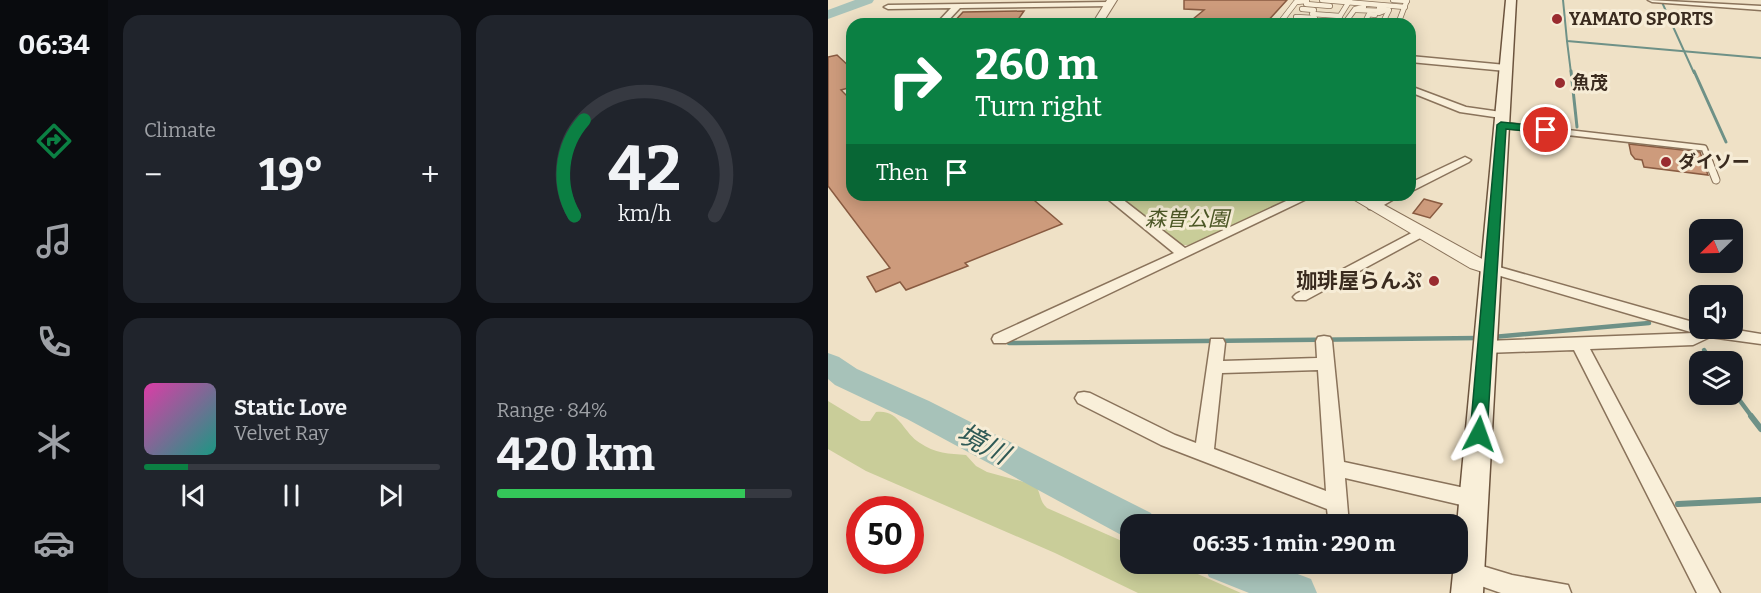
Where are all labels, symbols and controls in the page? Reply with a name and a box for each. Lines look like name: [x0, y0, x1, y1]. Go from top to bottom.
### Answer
place label: YAMATO SPORTS: [1569, 8, 1714, 30]
marker: YAMATO SPORTS: [1550, 12, 1564, 26]
text: 06:34: [18, 29, 90, 61]
text: 260 m: [975, 40, 1098, 90]
icon: right: [876, 42, 954, 120]
place label: 魚茂: [1572, 72, 1608, 94]
marker: 魚茂: [1553, 76, 1567, 90]
text: Turn right: [975, 91, 1102, 123]
pin: [1520, 104, 1571, 155]
icon: arrive: [1529, 113, 1562, 146]
text: Climate: [144, 118, 216, 142]
icon: directions: [33, 120, 75, 162]
text: 42: [608, 132, 681, 207]
text: 19°: [259, 148, 324, 202]
place label: ダイソー: [1678, 151, 1750, 173]
text: −: [144, 155, 162, 195]
text: +: [421, 155, 439, 195]
marker: ダイソー: [1659, 155, 1673, 169]
icon: arrive: [940, 156, 973, 189]
text: Then: [876, 159, 928, 186]
text: km/h: [618, 201, 671, 227]
park label: 森曽公園: [1145, 206, 1232, 232]
north arrow: [1689, 219, 1743, 273]
map controls: [1689, 219, 1743, 405]
icon: music: [33, 220, 75, 262]
place label: 珈琲屋らんぷ: [1296, 268, 1422, 294]
marker: 珈琲屋らんぷ: [1427, 274, 1441, 288]
button: sound: [1689, 285, 1743, 339]
icon: phone: [33, 321, 75, 363]
button: layers: [1689, 351, 1743, 405]
text: Static Love: [234, 394, 347, 421]
text: Range · 84%: [497, 398, 608, 422]
position arrow: [1447, 402, 1511, 466]
water label: 境川: [952, 417, 1017, 472]
icon: climate: [33, 421, 75, 463]
text: Velvet Ray: [234, 421, 329, 445]
text: 420 km: [497, 428, 655, 482]
icon: previous: [177, 479, 210, 512]
icon: pause: [275, 479, 308, 512]
icon: next: [374, 479, 407, 512]
speed limit sign: 50: [846, 496, 924, 574]
icon: car: [33, 522, 75, 564]
text: 06:35 · 1 min · 290 m: [1193, 530, 1395, 557]

